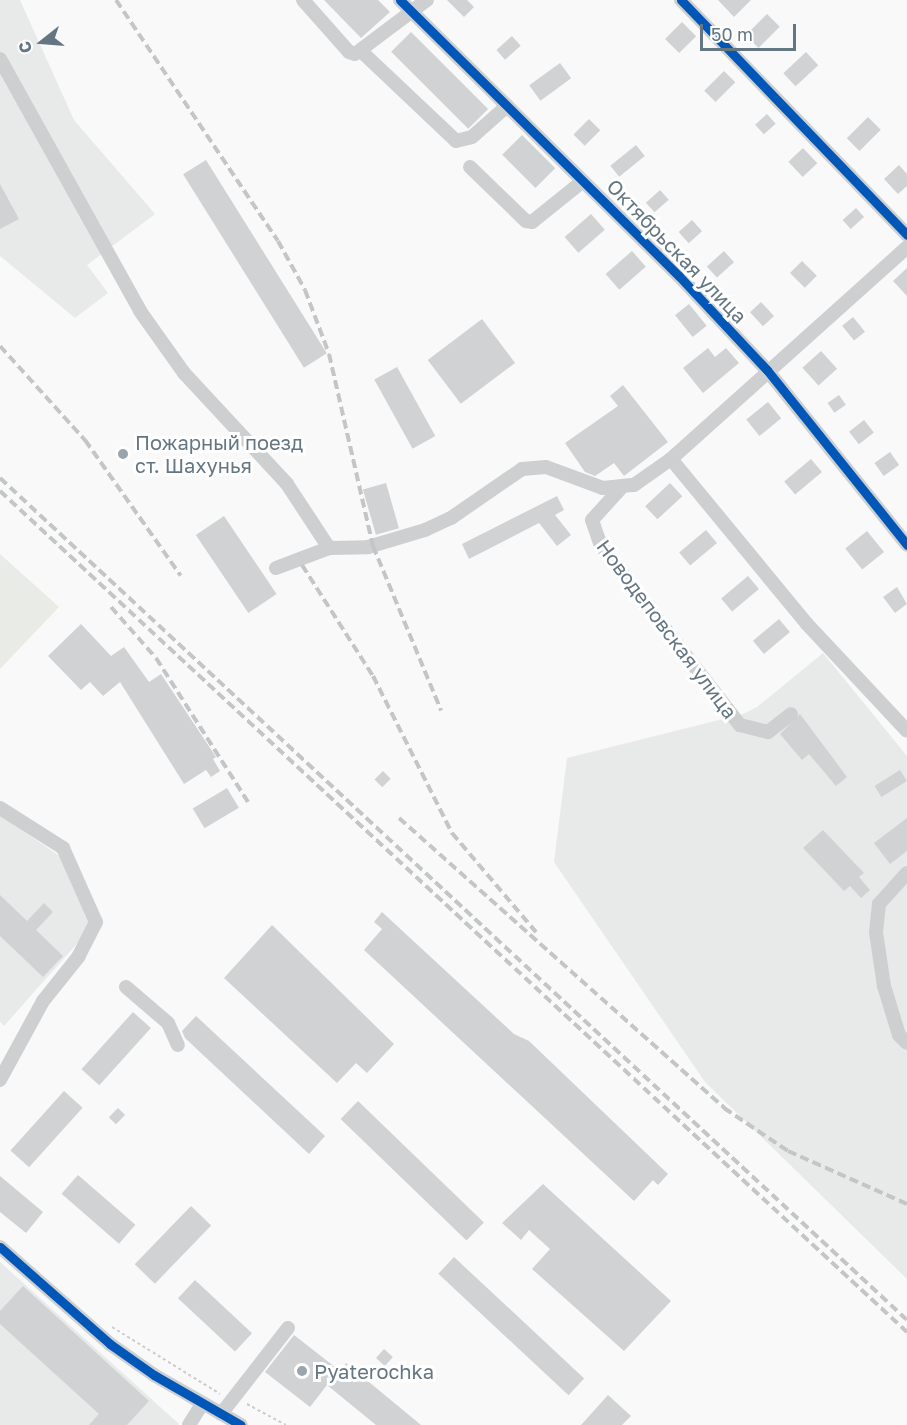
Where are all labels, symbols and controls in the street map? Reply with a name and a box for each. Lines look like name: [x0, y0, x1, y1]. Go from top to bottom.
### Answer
north arrow: [12, 12, 72, 72]
scale bar: [703, 12, 799, 50]
text: 50 m: [711, 23, 753, 45]
text: С: [14, 39, 36, 56]
street label: Октябрьская улица: [602, 174, 752, 328]
place label: Пожарный поезд ст. Шахунья: [135, 430, 303, 477]
marker: Пожарный поезд ст. Шахунья: [116, 447, 130, 461]
street label: Новодеповская улица: [592, 535, 742, 723]
place label: Pyaterochka: [314, 1359, 434, 1383]
marker: Pyaterochka: [295, 1364, 309, 1378]

